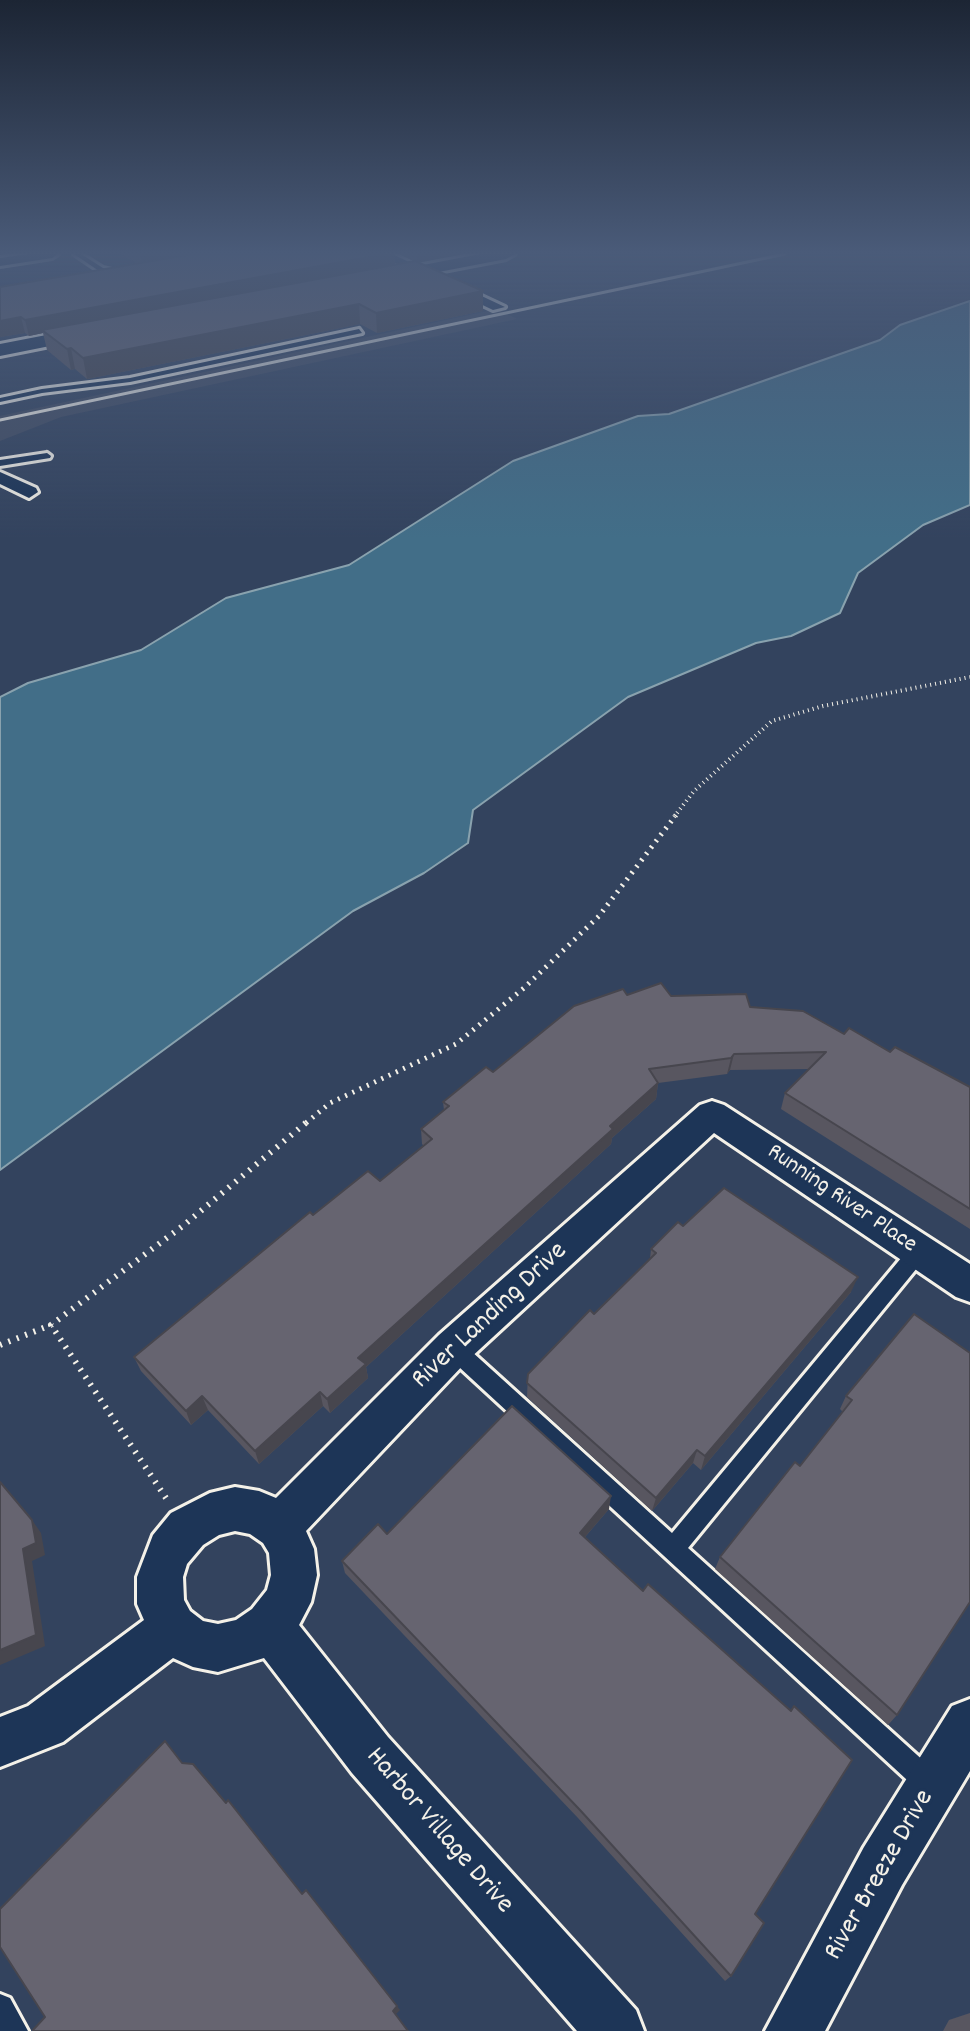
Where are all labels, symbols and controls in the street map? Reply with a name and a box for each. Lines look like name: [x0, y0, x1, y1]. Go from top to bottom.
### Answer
street label: Running River Place: [760, 1139, 922, 1261]
street label: River Landing Drive: [406, 1236, 576, 1398]
street label: Harbor Village Drive: [357, 1742, 519, 1922]
street label: River Breeze Drive: [819, 1785, 943, 1967]

